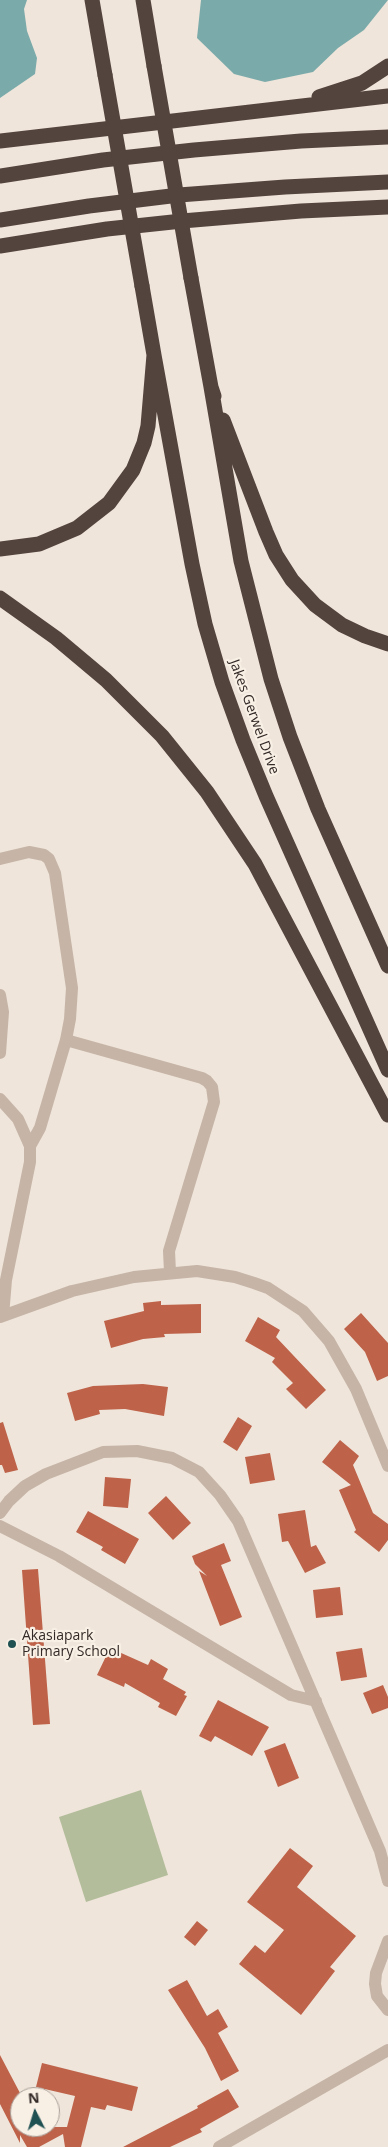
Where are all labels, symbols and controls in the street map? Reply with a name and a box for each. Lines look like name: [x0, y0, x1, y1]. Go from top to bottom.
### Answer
street label: Jakes Gerwel Drive: [225, 657, 283, 777]
place label: Akasiapark Primary School: [22, 1628, 120, 1660]
marker: Akasiapark Primary School: [6, 1638, 18, 1650]
north arrow: [10, 2087, 60, 2137]
text: N: [27, 2088, 40, 2108]

